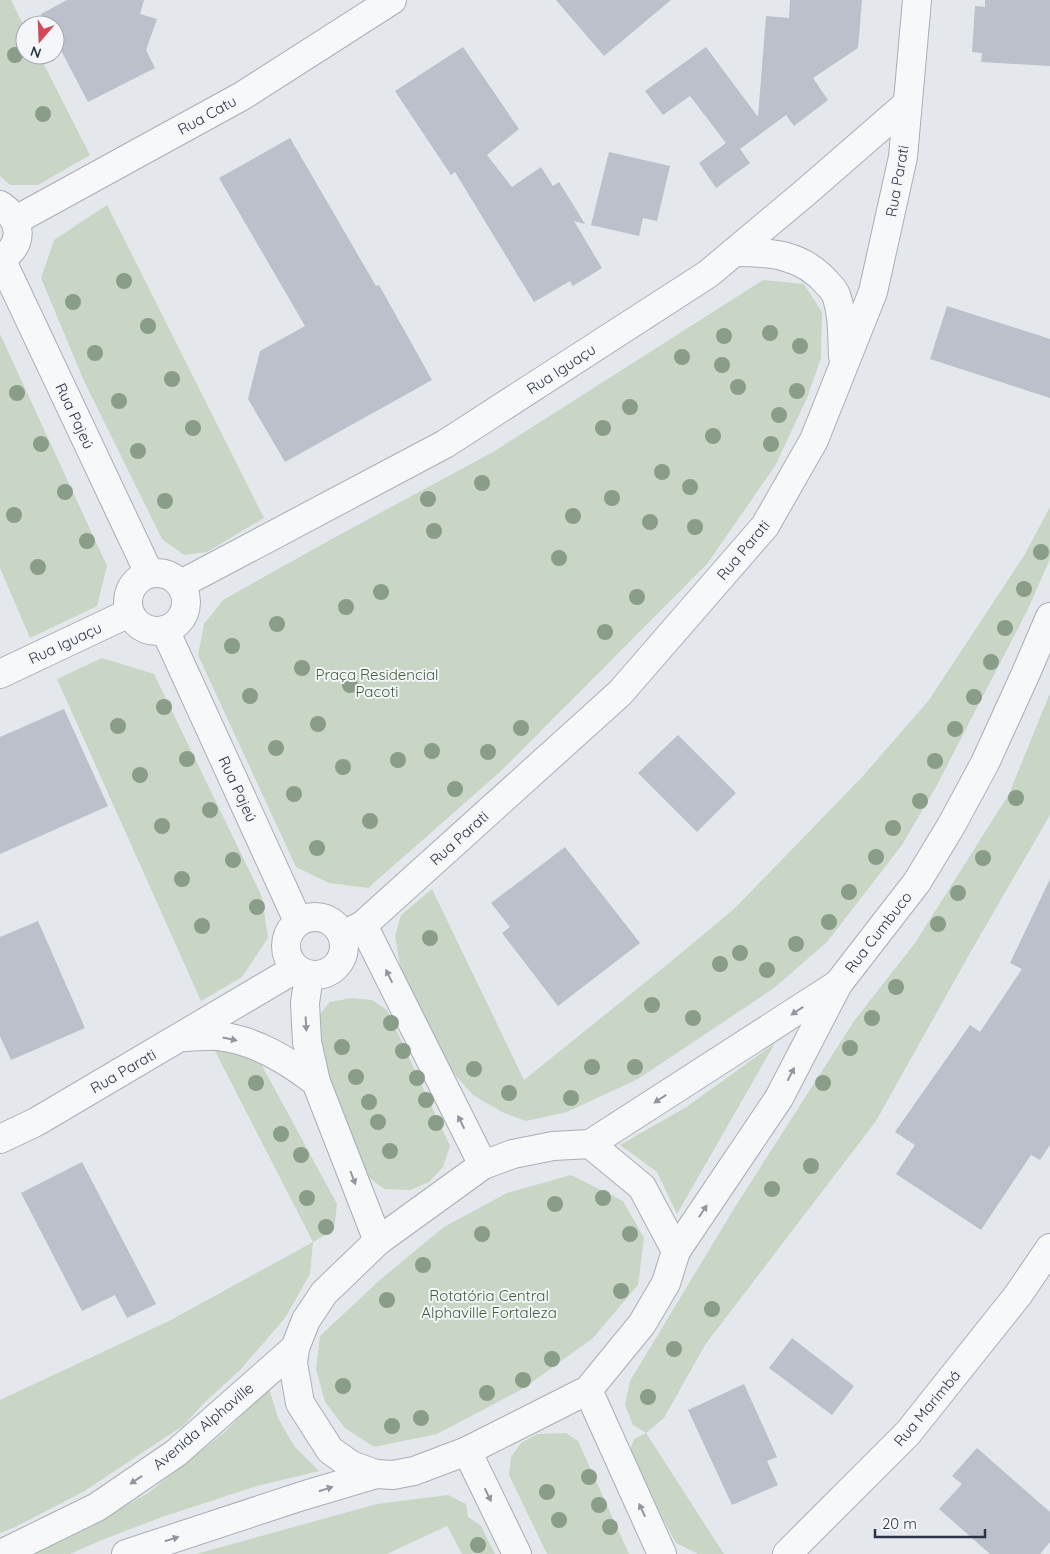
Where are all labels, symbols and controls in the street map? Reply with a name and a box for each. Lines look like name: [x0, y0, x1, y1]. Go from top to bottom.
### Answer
north arrow: [15, 15, 65, 65]
text: N: [28, 42, 44, 62]
street label: Rua Catu: [174, 91, 240, 139]
street label: Rua Parati: [881, 144, 913, 218]
street label: Rua Iguaçu: [523, 340, 599, 398]
street label: Rua Pajeú: [51, 380, 99, 452]
street label: Rua Parati: [712, 516, 774, 584]
street label: Rua Iguaçu: [25, 618, 105, 668]
park label: Praça Residencial Pacoti: [315, 665, 439, 701]
street label: Rua Pajeú: [214, 753, 262, 825]
street label: Rua Parati: [426, 807, 492, 869]
street label: Rua Cumbuco: [840, 888, 916, 976]
one-way arrow: [385, 969, 393, 984]
one-way arrow: [790, 1006, 804, 1015]
one-way arrow: [302, 1016, 310, 1032]
one-way arrow: [223, 1035, 238, 1043]
street label: Rua Parati: [87, 1045, 159, 1097]
one-way arrow: [787, 1067, 795, 1082]
one-way arrow: [654, 1094, 667, 1103]
one-way arrow: [457, 1115, 465, 1129]
one-way arrow: [349, 1171, 357, 1186]
one-way arrow: [698, 1204, 708, 1217]
park label: Rotatória Central Alphaville Fortaleza: [421, 1286, 557, 1322]
street label: Rua Marimbá: [890, 1366, 964, 1450]
street label: Avenida Alphaville: [149, 1378, 257, 1474]
one-way arrow: [129, 1475, 143, 1485]
one-way arrow: [319, 1484, 334, 1492]
one-way arrow: [485, 1488, 493, 1502]
one-way arrow: [637, 1503, 645, 1517]
scale bar: [875, 1506, 985, 1538]
text: 20 m: [882, 1514, 917, 1533]
one-way arrow: [165, 1534, 180, 1542]

